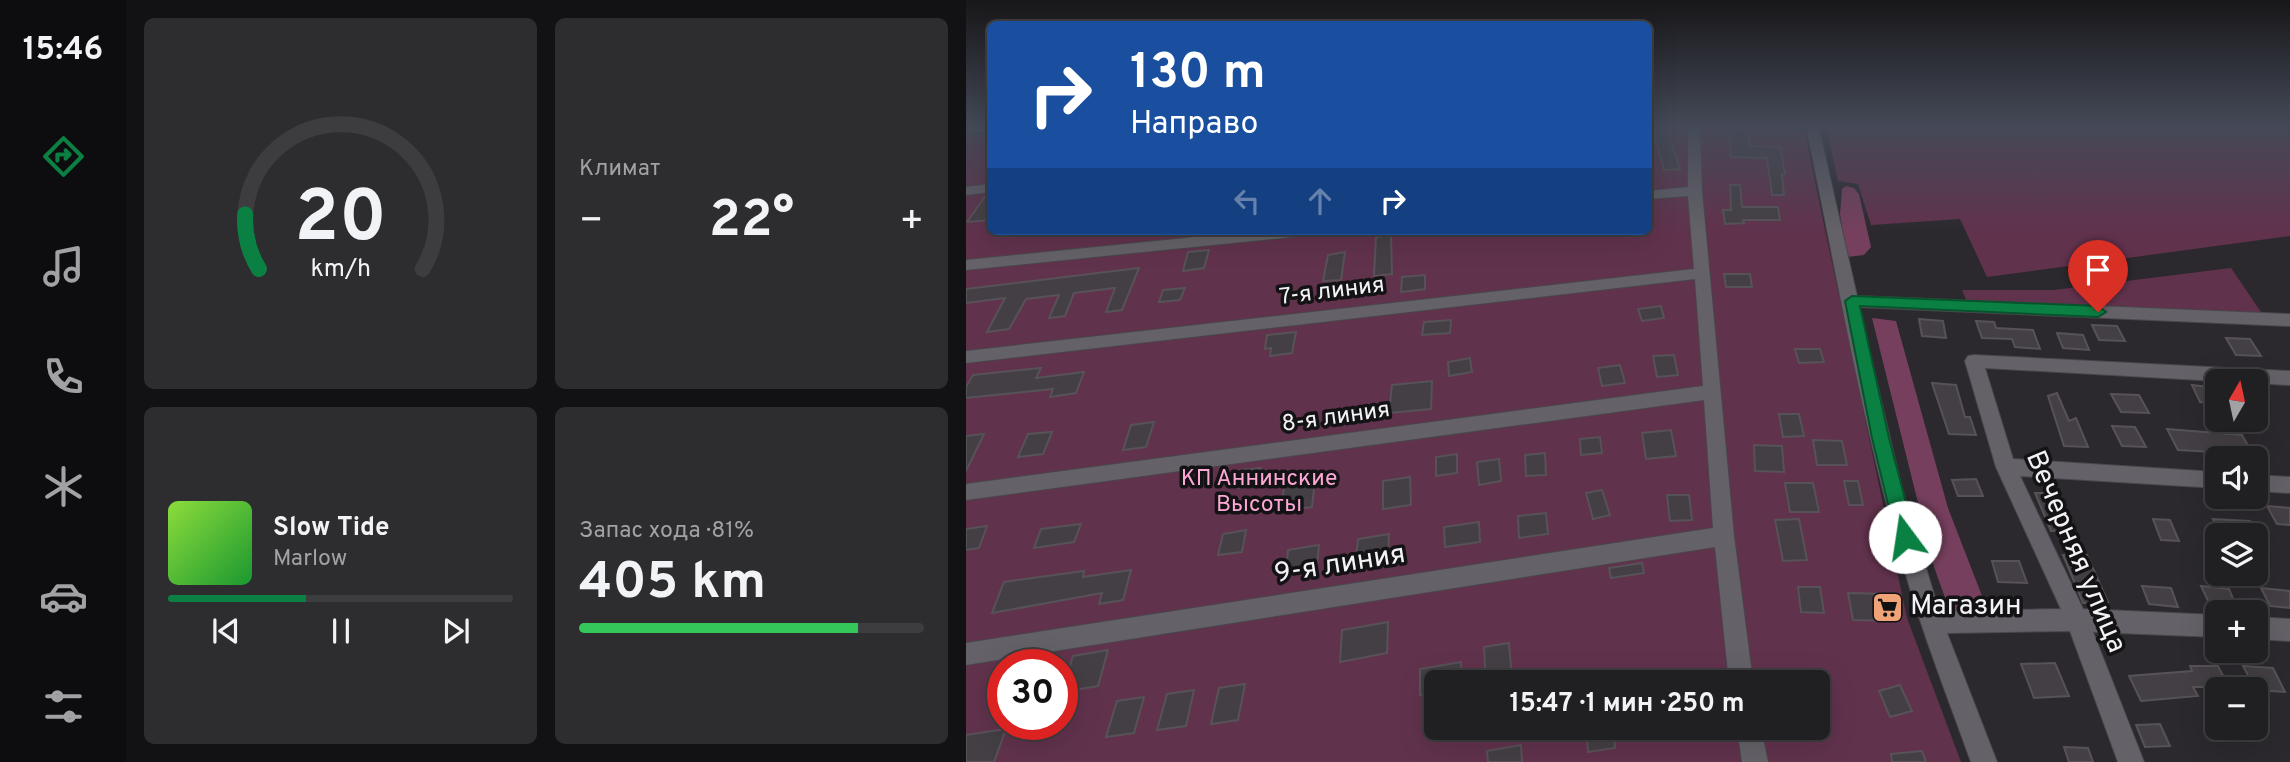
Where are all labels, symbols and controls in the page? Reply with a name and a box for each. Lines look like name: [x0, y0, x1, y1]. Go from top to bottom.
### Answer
text: 15:46: [23, 31, 103, 71]
text: 130 m: [1130, 44, 1266, 106]
icon: right: [1015, 49, 1106, 140]
text: Направо: [1130, 105, 1258, 145]
icon: directions: [39, 132, 88, 181]
text: Климат: [579, 155, 660, 184]
text: 20: [294, 176, 387, 268]
icon: left: [1228, 182, 1266, 220]
icon: ahead: [1301, 182, 1339, 220]
icon: right: [1374, 182, 1412, 220]
text: 22°: [709, 189, 794, 255]
text: −: [579, 198, 604, 247]
text: +: [899, 198, 924, 247]
pin: [2068, 240, 2128, 312]
icon: music: [39, 242, 88, 291]
icon: arrive: [2079, 251, 2117, 289]
text: km/h: [310, 254, 371, 286]
street label: 7-я линия: [1278, 271, 1386, 313]
icon: phone: [39, 352, 88, 401]
north arrow: [2205, 369, 2268, 432]
map controls: [2205, 369, 2268, 740]
street label: 8-я линия: [1280, 396, 1392, 440]
street label: Вечерняя улица: [2016, 445, 2134, 659]
button: sound: [2205, 446, 2268, 509]
icon: climate: [39, 462, 88, 511]
park label: КП Аннинские Высоты: [1181, 465, 1337, 520]
position arrow: [1868, 500, 1942, 574]
text: Slow Tide: [273, 512, 390, 545]
text: Запас хода · 81%: [579, 517, 754, 546]
button: layers: [2205, 523, 2268, 586]
street label: 9-я линия: [1272, 537, 1408, 593]
text: Marlow: [273, 545, 347, 574]
text: 405 km: [579, 551, 766, 617]
icon: car: [39, 572, 88, 621]
place label: Магазин: [1910, 589, 2022, 625]
supermarket icon: Магазин: [1870, 590, 1904, 624]
button: +: [2205, 600, 2268, 663]
icon: previous: [207, 612, 245, 650]
icon: pause: [322, 612, 360, 650]
icon: next: [437, 612, 475, 650]
speed limit sign: 30: [987, 649, 1078, 740]
button: −: [2205, 677, 2268, 740]
icon: filters: [39, 682, 88, 731]
text: 15:47 · 1 мин · 250 m: [1510, 688, 1744, 721]

